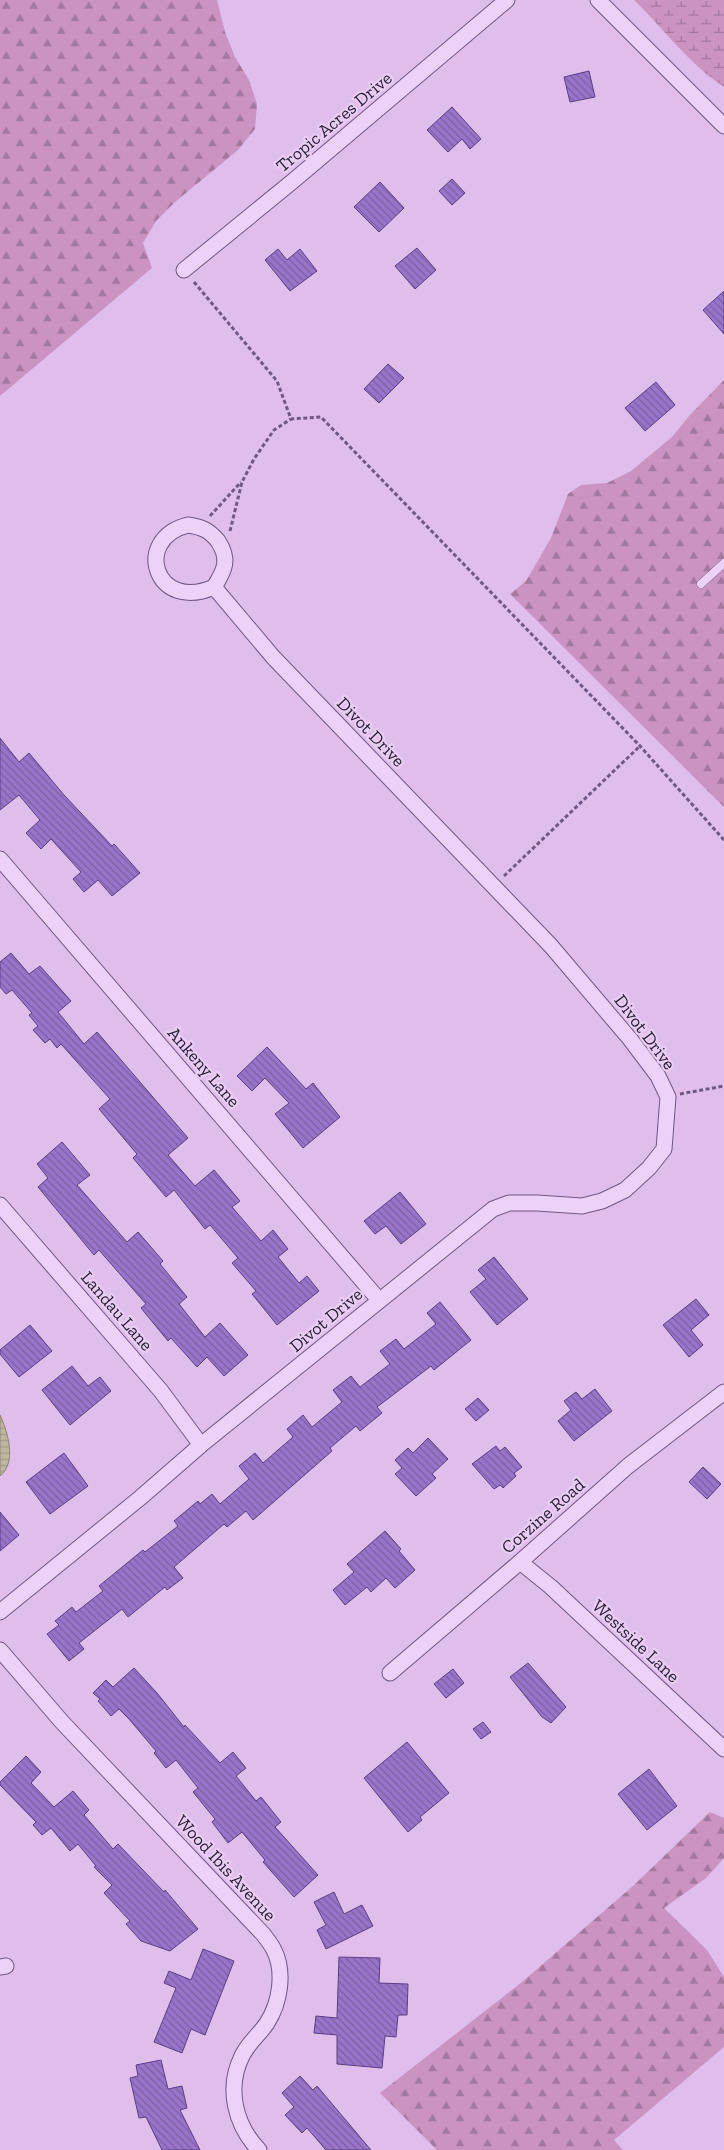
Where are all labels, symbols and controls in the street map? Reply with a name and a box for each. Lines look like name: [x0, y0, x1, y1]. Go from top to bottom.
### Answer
street label: Tropic Acres Drive: [272, 67, 396, 177]
street label: Divot Drive: [332, 692, 410, 772]
street label: Divot Drive: [610, 990, 680, 1074]
street label: Ankeny Lane: [163, 1022, 245, 1112]
street label: Landau Lane: [76, 1266, 158, 1356]
street label: Divot Drive: [285, 1283, 367, 1357]
street label: Corzine Road: [497, 1474, 589, 1558]
street label: Westside Lane: [588, 1595, 684, 1687]
street label: Wood Ibis Avenue: [171, 1810, 281, 1926]

